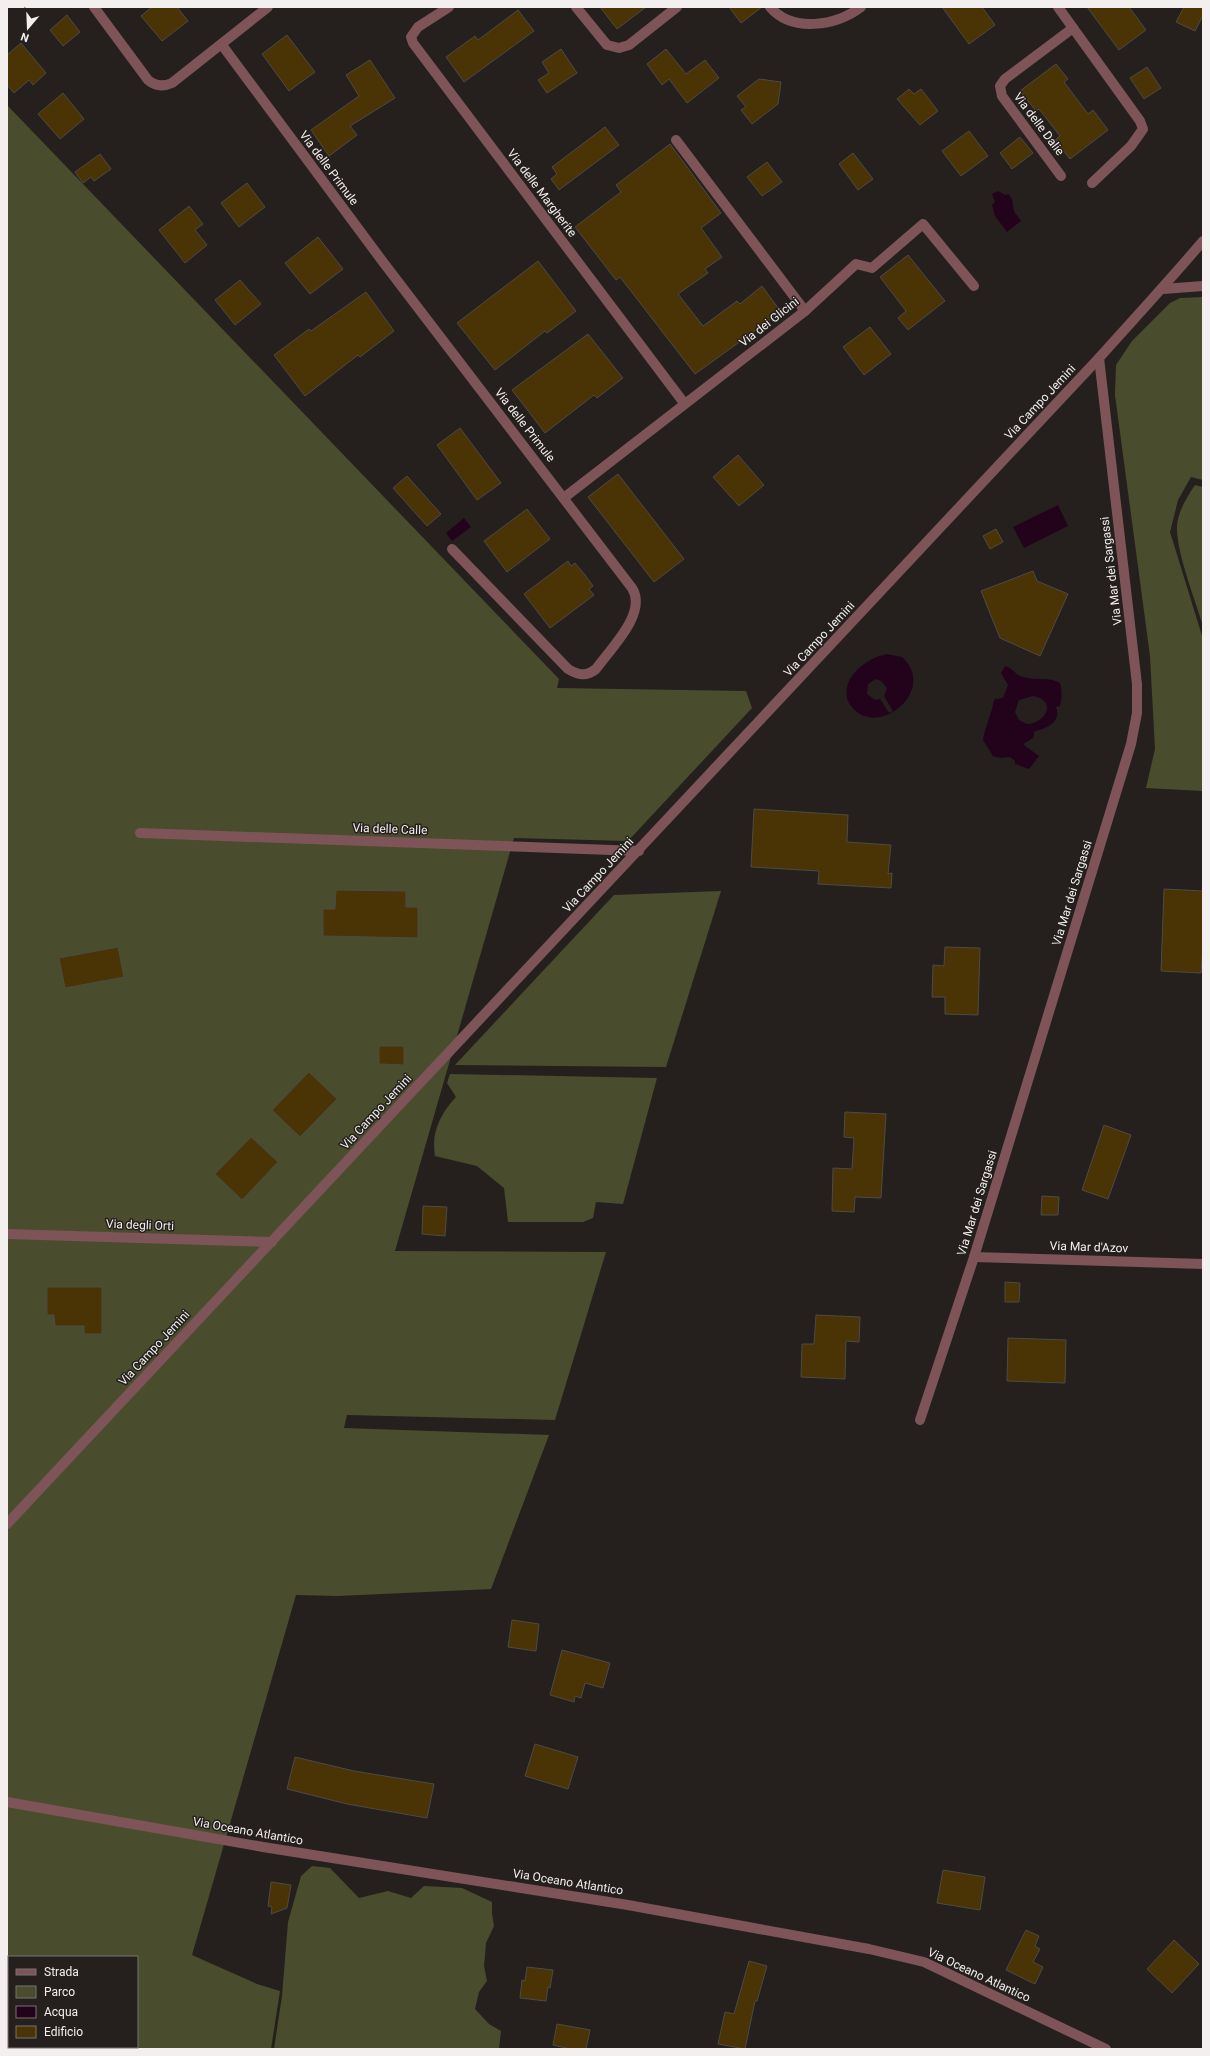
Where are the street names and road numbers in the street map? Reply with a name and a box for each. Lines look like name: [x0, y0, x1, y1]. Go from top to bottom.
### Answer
street label: Via delle Dalie: [1011, 90, 1067, 158]
street label: Via delle Primule: [297, 128, 361, 208]
street label: Via delle Margherite: [504, 146, 580, 240]
street label: Via dei Glicini: [736, 294, 802, 350]
street label: Via Campo Jemini: [1002, 362, 1078, 442]
street label: Via delle Primule: [492, 385, 558, 465]
street label: Via Mar dei Sargassi: [1097, 516, 1125, 626]
street label: Via Campo Jemini: [781, 599, 857, 679]
street label: Via delle Calle: [352, 821, 428, 837]
street label: Via Campo Jemini: [560, 835, 636, 915]
street label: Via Mar dei Sargassi: [1049, 839, 1095, 947]
street label: Via Campo Jemini: [338, 1072, 414, 1152]
street label: Via Mar dei Sargassi: [954, 1149, 1000, 1257]
street label: Via degli Orti: [106, 1217, 174, 1233]
street label: Via Mar d'Azov: [1049, 1239, 1129, 1255]
street label: Via Campo Jemini: [116, 1308, 192, 1388]
street label: Via Oceano Atlantico: [192, 1814, 304, 1848]
street label: Via Oceano Atlantico: [512, 1866, 624, 1898]
street label: Via Oceano Atlantico: [925, 1945, 1033, 2005]

